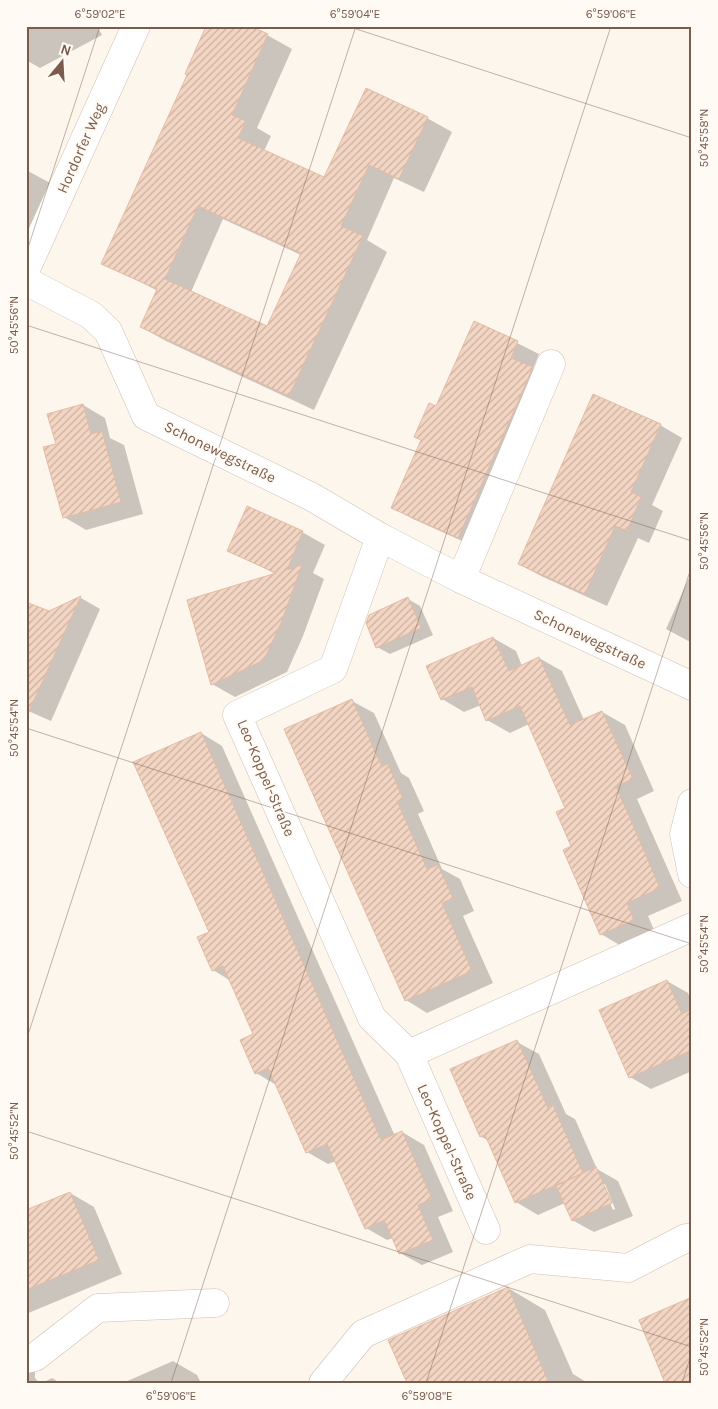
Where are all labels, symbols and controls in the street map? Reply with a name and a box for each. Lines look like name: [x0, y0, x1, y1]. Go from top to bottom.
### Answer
text: 6°59'02"E: [75, 7, 125, 21]
text: 6°59'04"E: [330, 7, 380, 21]
text: 6°59'06"E: [586, 7, 636, 21]
north arrow: [38, 38, 88, 88]
text: N: [58, 40, 73, 60]
street label: Hordorfer Weg: [53, 100, 109, 196]
text: 50°45'58"N: [697, 108, 711, 168]
text: 50°45'56"N: [7, 296, 21, 354]
street label: Schonewegstraße: [161, 417, 279, 487]
text: 50°45'56"N: [697, 512, 711, 570]
street label: Schonewegstraße: [531, 605, 649, 673]
text: 50°45'54"N: [7, 699, 21, 757]
street label: Leo-Koppel-Straße: [233, 717, 299, 839]
text: 50°45'54"N: [697, 915, 711, 973]
street label: Leo-Koppel-Straße: [413, 1081, 481, 1203]
text: 50°45'52"N: [7, 1102, 21, 1160]
text: 50°45'52"N: [697, 1318, 711, 1376]
text: 6°59'06"E: [146, 1389, 196, 1403]
text: 6°59'08"E: [401, 1389, 453, 1403]

